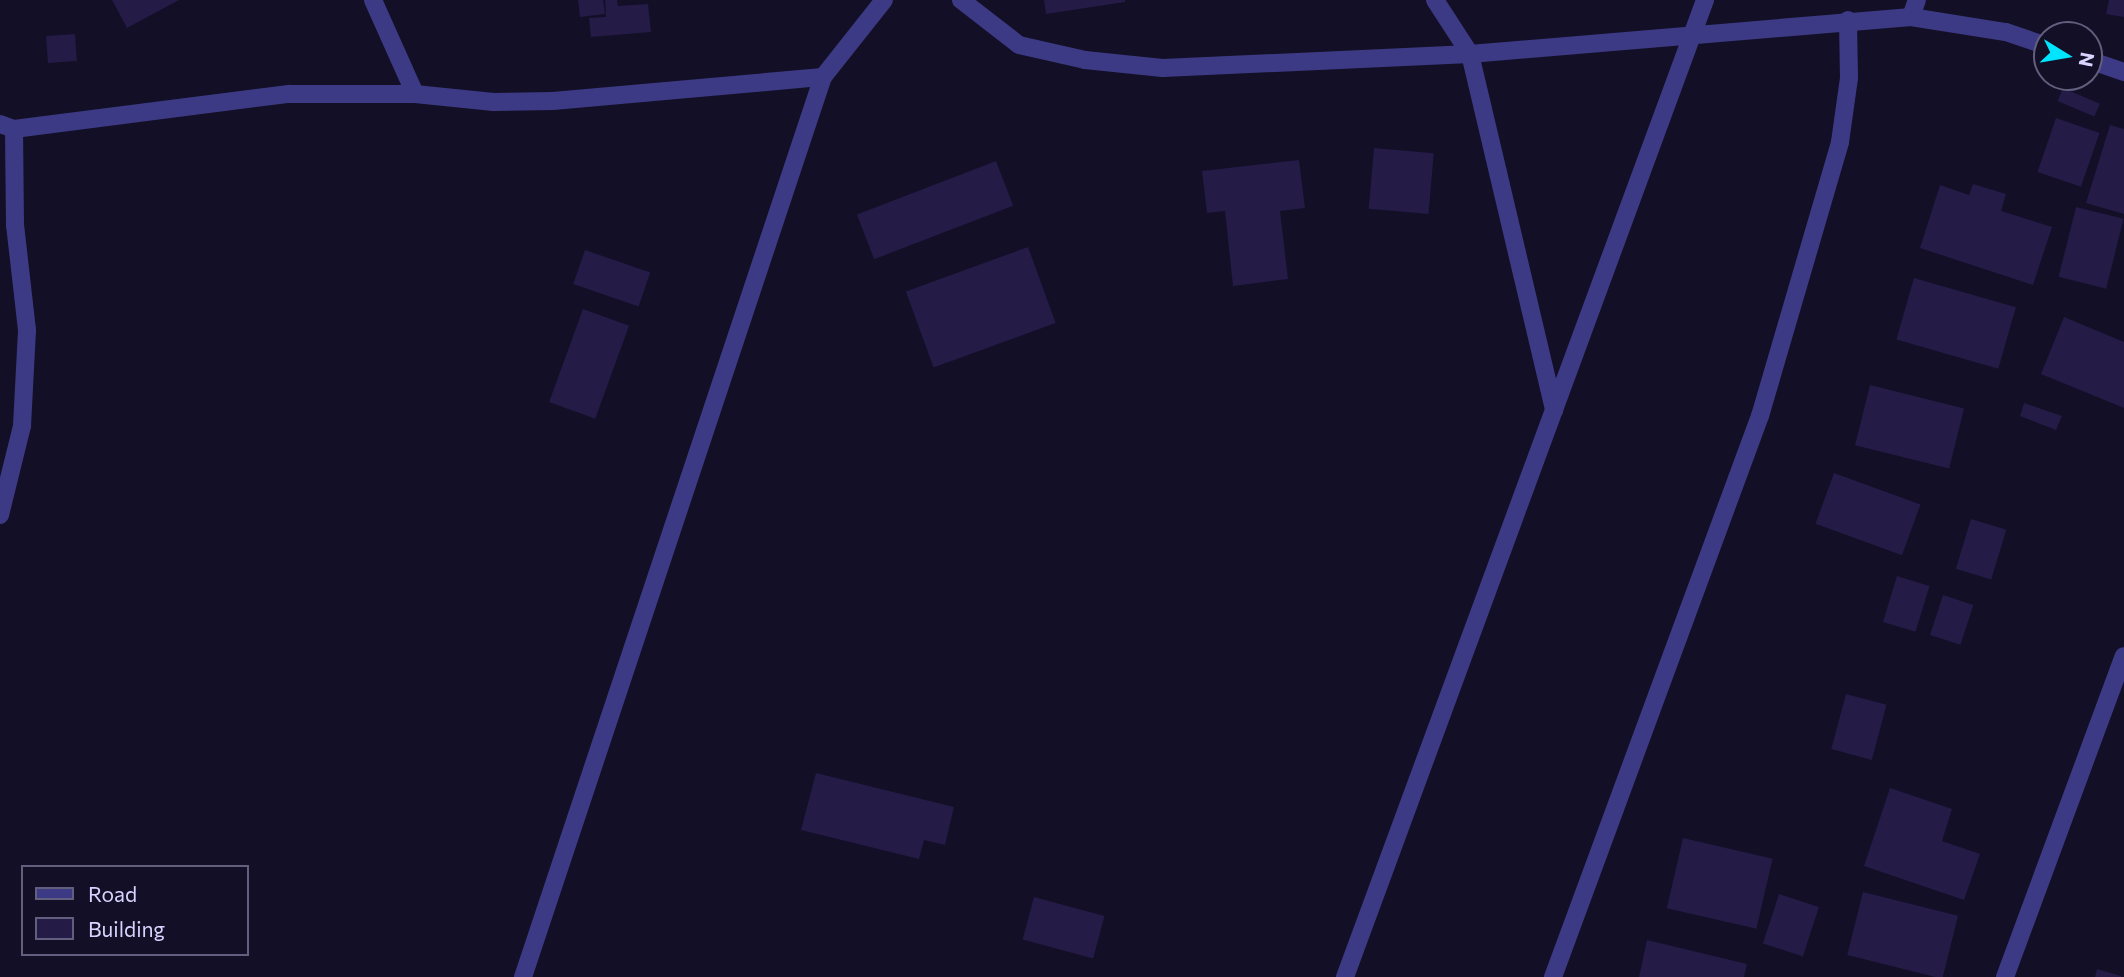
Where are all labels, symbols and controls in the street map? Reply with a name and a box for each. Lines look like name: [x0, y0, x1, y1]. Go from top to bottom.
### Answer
north arrow: [2033, 21, 2103, 91]
text: N: [2074, 51, 2100, 69]
legend: [21, 865, 248, 956]
text: Road: [88, 881, 137, 906]
text: Building: [88, 916, 165, 941]

